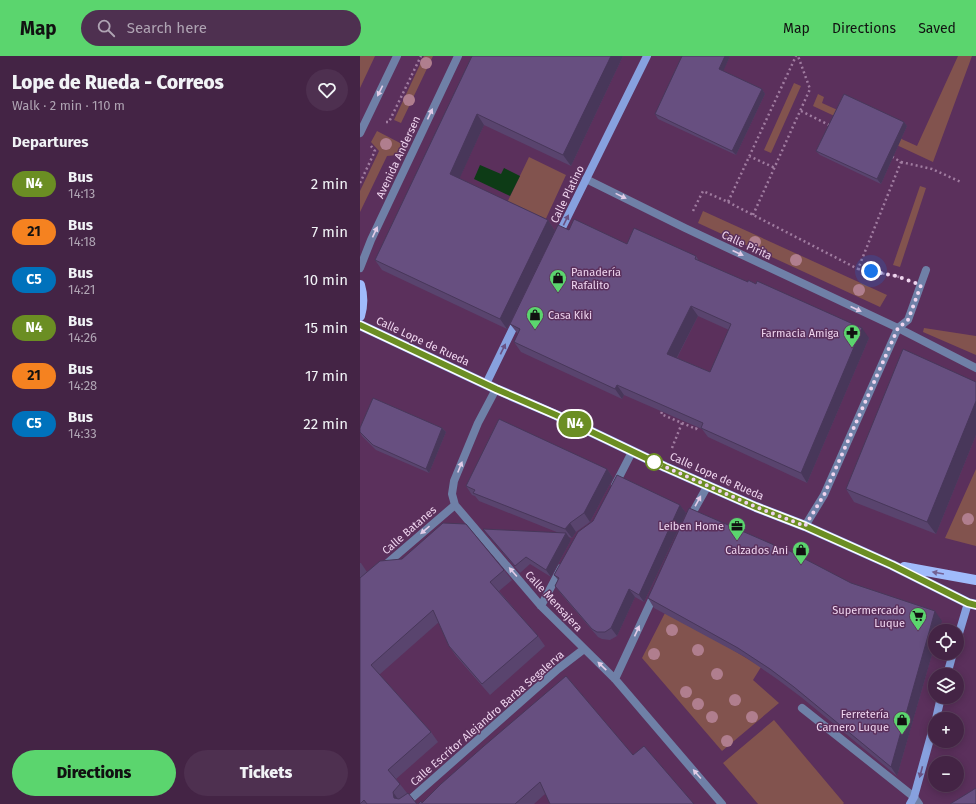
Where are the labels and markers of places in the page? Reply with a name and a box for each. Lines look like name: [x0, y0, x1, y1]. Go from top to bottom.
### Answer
place label: Panadería Rafalito: [571, 266, 621, 292]
shop icon: Panadería Rafalito: [548, 268, 568, 293]
shop icon: Casa Kiki: [525, 305, 545, 330]
place label: Casa Kiki: [548, 309, 592, 322]
pharmacy icon: Farmacia Amiga: [842, 323, 862, 348]
place label: Farmacia Amiga: [761, 327, 839, 340]
unlabelled marker: [645, 453, 663, 471]
office icon: Leiben Home: [727, 516, 747, 541]
place label: Leiben Home: [658, 520, 724, 533]
shop icon: Calzados Ani: [791, 540, 811, 565]
place label: Calzados Ani: [725, 544, 788, 557]
place label: Supermercado Luque: [832, 604, 905, 630]
supermarket icon: Supermercado Luque: [908, 606, 928, 631]
place label: Ferretería Carnero Luque: [816, 708, 889, 734]
shop icon: Ferretería Carnero Luque: [892, 710, 912, 735]

